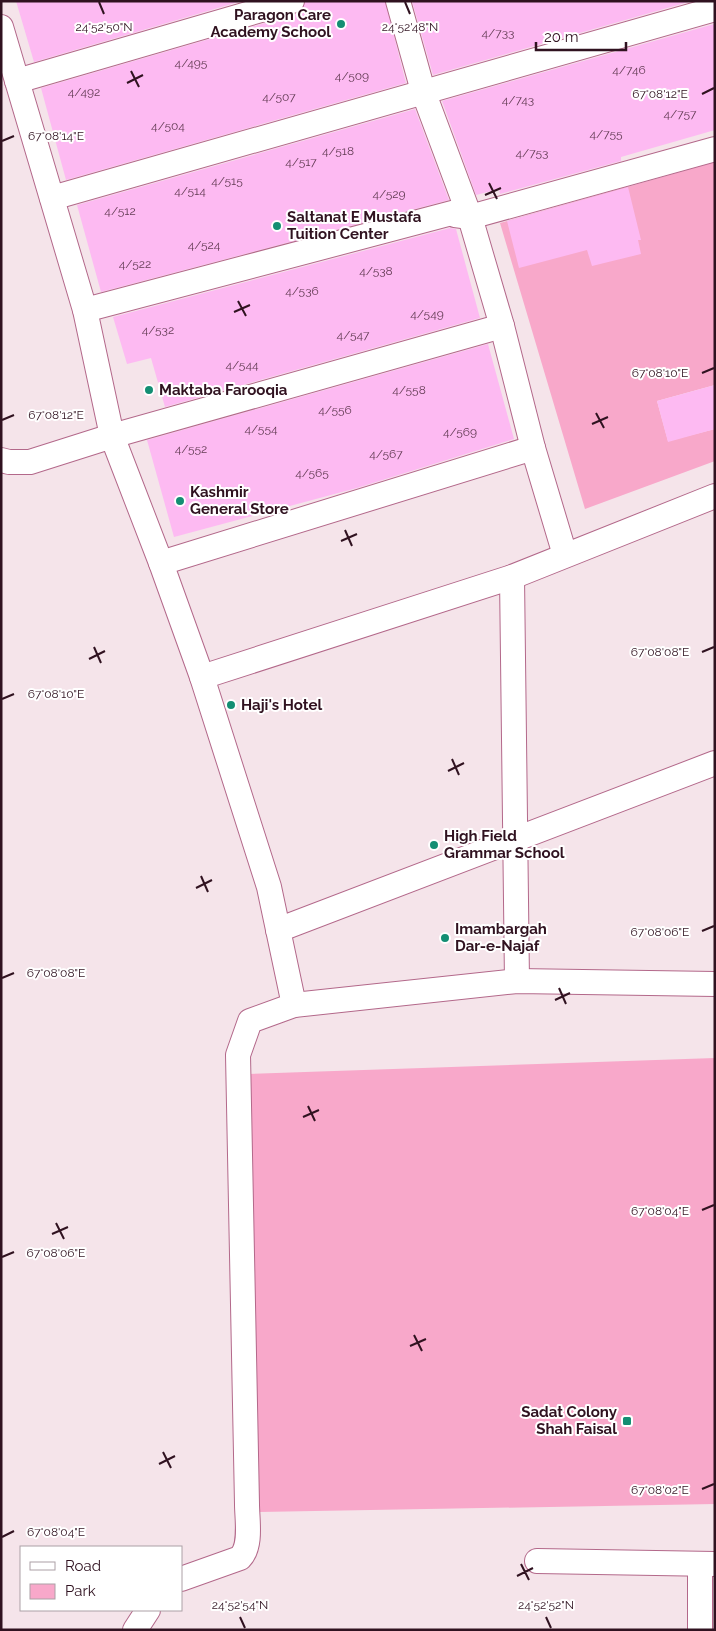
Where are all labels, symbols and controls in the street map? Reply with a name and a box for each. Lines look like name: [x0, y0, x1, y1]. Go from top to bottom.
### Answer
place label: Paragon Care Academy School: [210, 6, 331, 41]
marker: Paragon Care Academy School: [335, 18, 347, 30]
text: 24°52'50"N: [75, 20, 133, 34]
text: 24°52'48"N: [382, 20, 438, 34]
scale bar: [536, 20, 626, 52]
house number: 4/733: [481, 26, 515, 40]
text: 20 m: [544, 28, 579, 46]
house number: 4/495: [175, 56, 208, 70]
house number: 4/746: [612, 63, 646, 77]
house number: 4/509: [335, 69, 369, 83]
house number: 4/492: [68, 85, 100, 99]
text: 67°08'12"E: [632, 87, 688, 101]
house number: 4/507: [262, 90, 296, 104]
house number: 4/743: [502, 93, 534, 107]
house number: 4/757: [664, 107, 697, 121]
house number: 4/504: [151, 119, 185, 133]
house number: 4/755: [589, 127, 623, 141]
text: 67°08'14"E: [28, 129, 84, 143]
house number: 4/518: [322, 144, 354, 158]
house number: 4/753: [516, 146, 548, 160]
house number: 4/517: [285, 155, 317, 169]
house number: 4/515: [211, 174, 243, 188]
house number: 4/514: [174, 184, 206, 198]
house number: 4/529: [372, 187, 406, 201]
house number: 4/512: [104, 204, 136, 218]
place label: Saltanat E Mustafa Tuition Center: [287, 208, 422, 243]
marker: Saltanat E Mustafa Tuition Center: [271, 220, 283, 232]
house number: 4/524: [188, 238, 221, 252]
house number: 4/522: [119, 257, 151, 271]
house number: 4/538: [359, 264, 393, 278]
house number: 4/536: [285, 284, 319, 298]
house number: 4/549: [410, 307, 444, 321]
house number: 4/532: [142, 323, 174, 337]
house number: 4/547: [337, 328, 370, 342]
house number: 4/544: [225, 358, 259, 372]
text: 67°08'10"E: [632, 366, 688, 380]
place label: Maktaba Farooqia: [159, 381, 288, 399]
house number: 4/558: [392, 383, 426, 397]
marker: Maktaba Farooqia: [143, 384, 155, 396]
house number: 4/556: [318, 403, 352, 417]
text: 67°08'12"E: [28, 408, 84, 422]
house number: 4/554: [245, 422, 278, 436]
house number: 4/569: [443, 425, 477, 439]
house number: 4/552: [175, 442, 207, 456]
house number: 4/567: [369, 447, 403, 461]
house number: 4/565: [295, 466, 329, 480]
place label: Kashmir General Store: [190, 483, 289, 518]
marker: Kashmir General Store: [174, 495, 186, 507]
text: 67°08'08"E: [631, 645, 689, 659]
text: 67°08'10"E: [28, 687, 84, 701]
place label: Haji's Hotel: [241, 696, 322, 714]
marker: Haji's Hotel: [225, 699, 237, 711]
place label: High Field Grammar School: [444, 827, 565, 862]
marker: High Field Grammar School: [428, 839, 440, 851]
place label: Imambargah Dar-e-Najaf: [455, 920, 547, 955]
text: 67°08'06"E: [631, 925, 689, 939]
marker: Imambargah Dar-e-Najaf: [439, 932, 451, 944]
text: 67°08'08"E: [27, 966, 85, 980]
text: 67°08'04"E: [631, 1204, 689, 1218]
text: 67°08'06"E: [27, 1246, 85, 1260]
place label: Sadat Colony Shah Faisal: [521, 1403, 618, 1438]
marker: Sadat Colony Shah Faisal: [621, 1415, 633, 1427]
text: 67°08'02"E: [631, 1483, 689, 1497]
text: 67°08'04"E: [27, 1525, 85, 1539]
legend: [20, 1546, 182, 1611]
text: Road: [65, 1557, 101, 1575]
text: Park: [65, 1582, 96, 1600]
text: 24°52'54"N: [212, 1598, 268, 1612]
text: 24°52'52"N: [518, 1598, 574, 1612]

